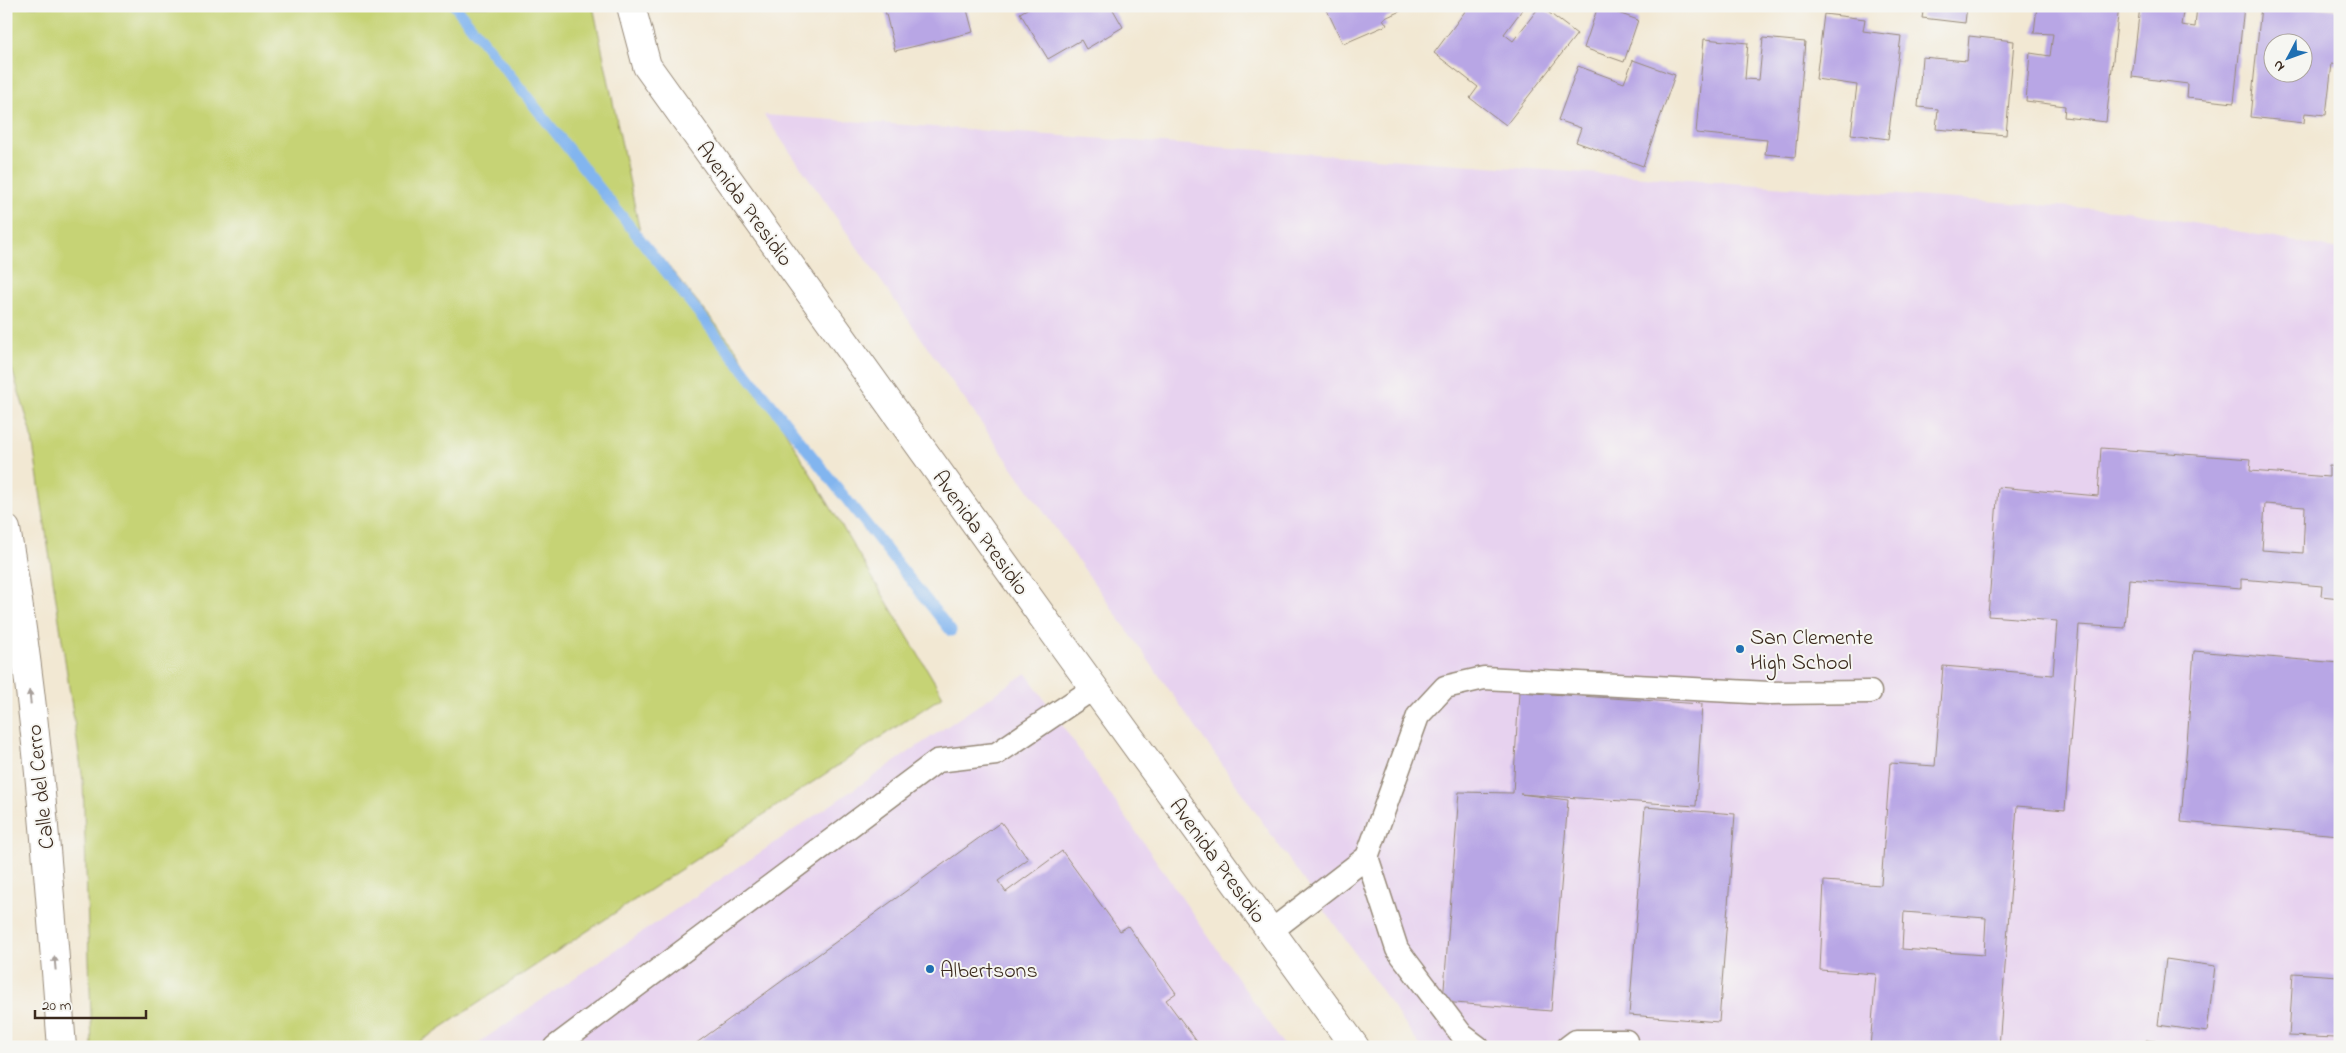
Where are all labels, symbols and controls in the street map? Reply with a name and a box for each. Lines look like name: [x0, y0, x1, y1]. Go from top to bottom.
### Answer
north arrow: [2264, 32, 2314, 82]
text: N: [2268, 55, 2290, 76]
street label: Avenida Presidio: [687, 135, 800, 274]
street label: Avenida Presidio: [923, 464, 1036, 603]
place label: San Clemente High School: [1750, 623, 1873, 681]
marker: San Clemente High School: [1734, 643, 1746, 655]
one-way arrow: [26, 689, 34, 705]
street label: Calle del Cerro: [20, 723, 64, 851]
street label: Avenida Presidio: [1160, 792, 1273, 931]
one-way arrow: [51, 955, 59, 971]
place label: Albertsons: [940, 956, 1038, 988]
marker: Albertsons: [924, 963, 936, 975]
scale bar: [35, 988, 146, 1020]
text: 20 m: [42, 995, 72, 1017]

